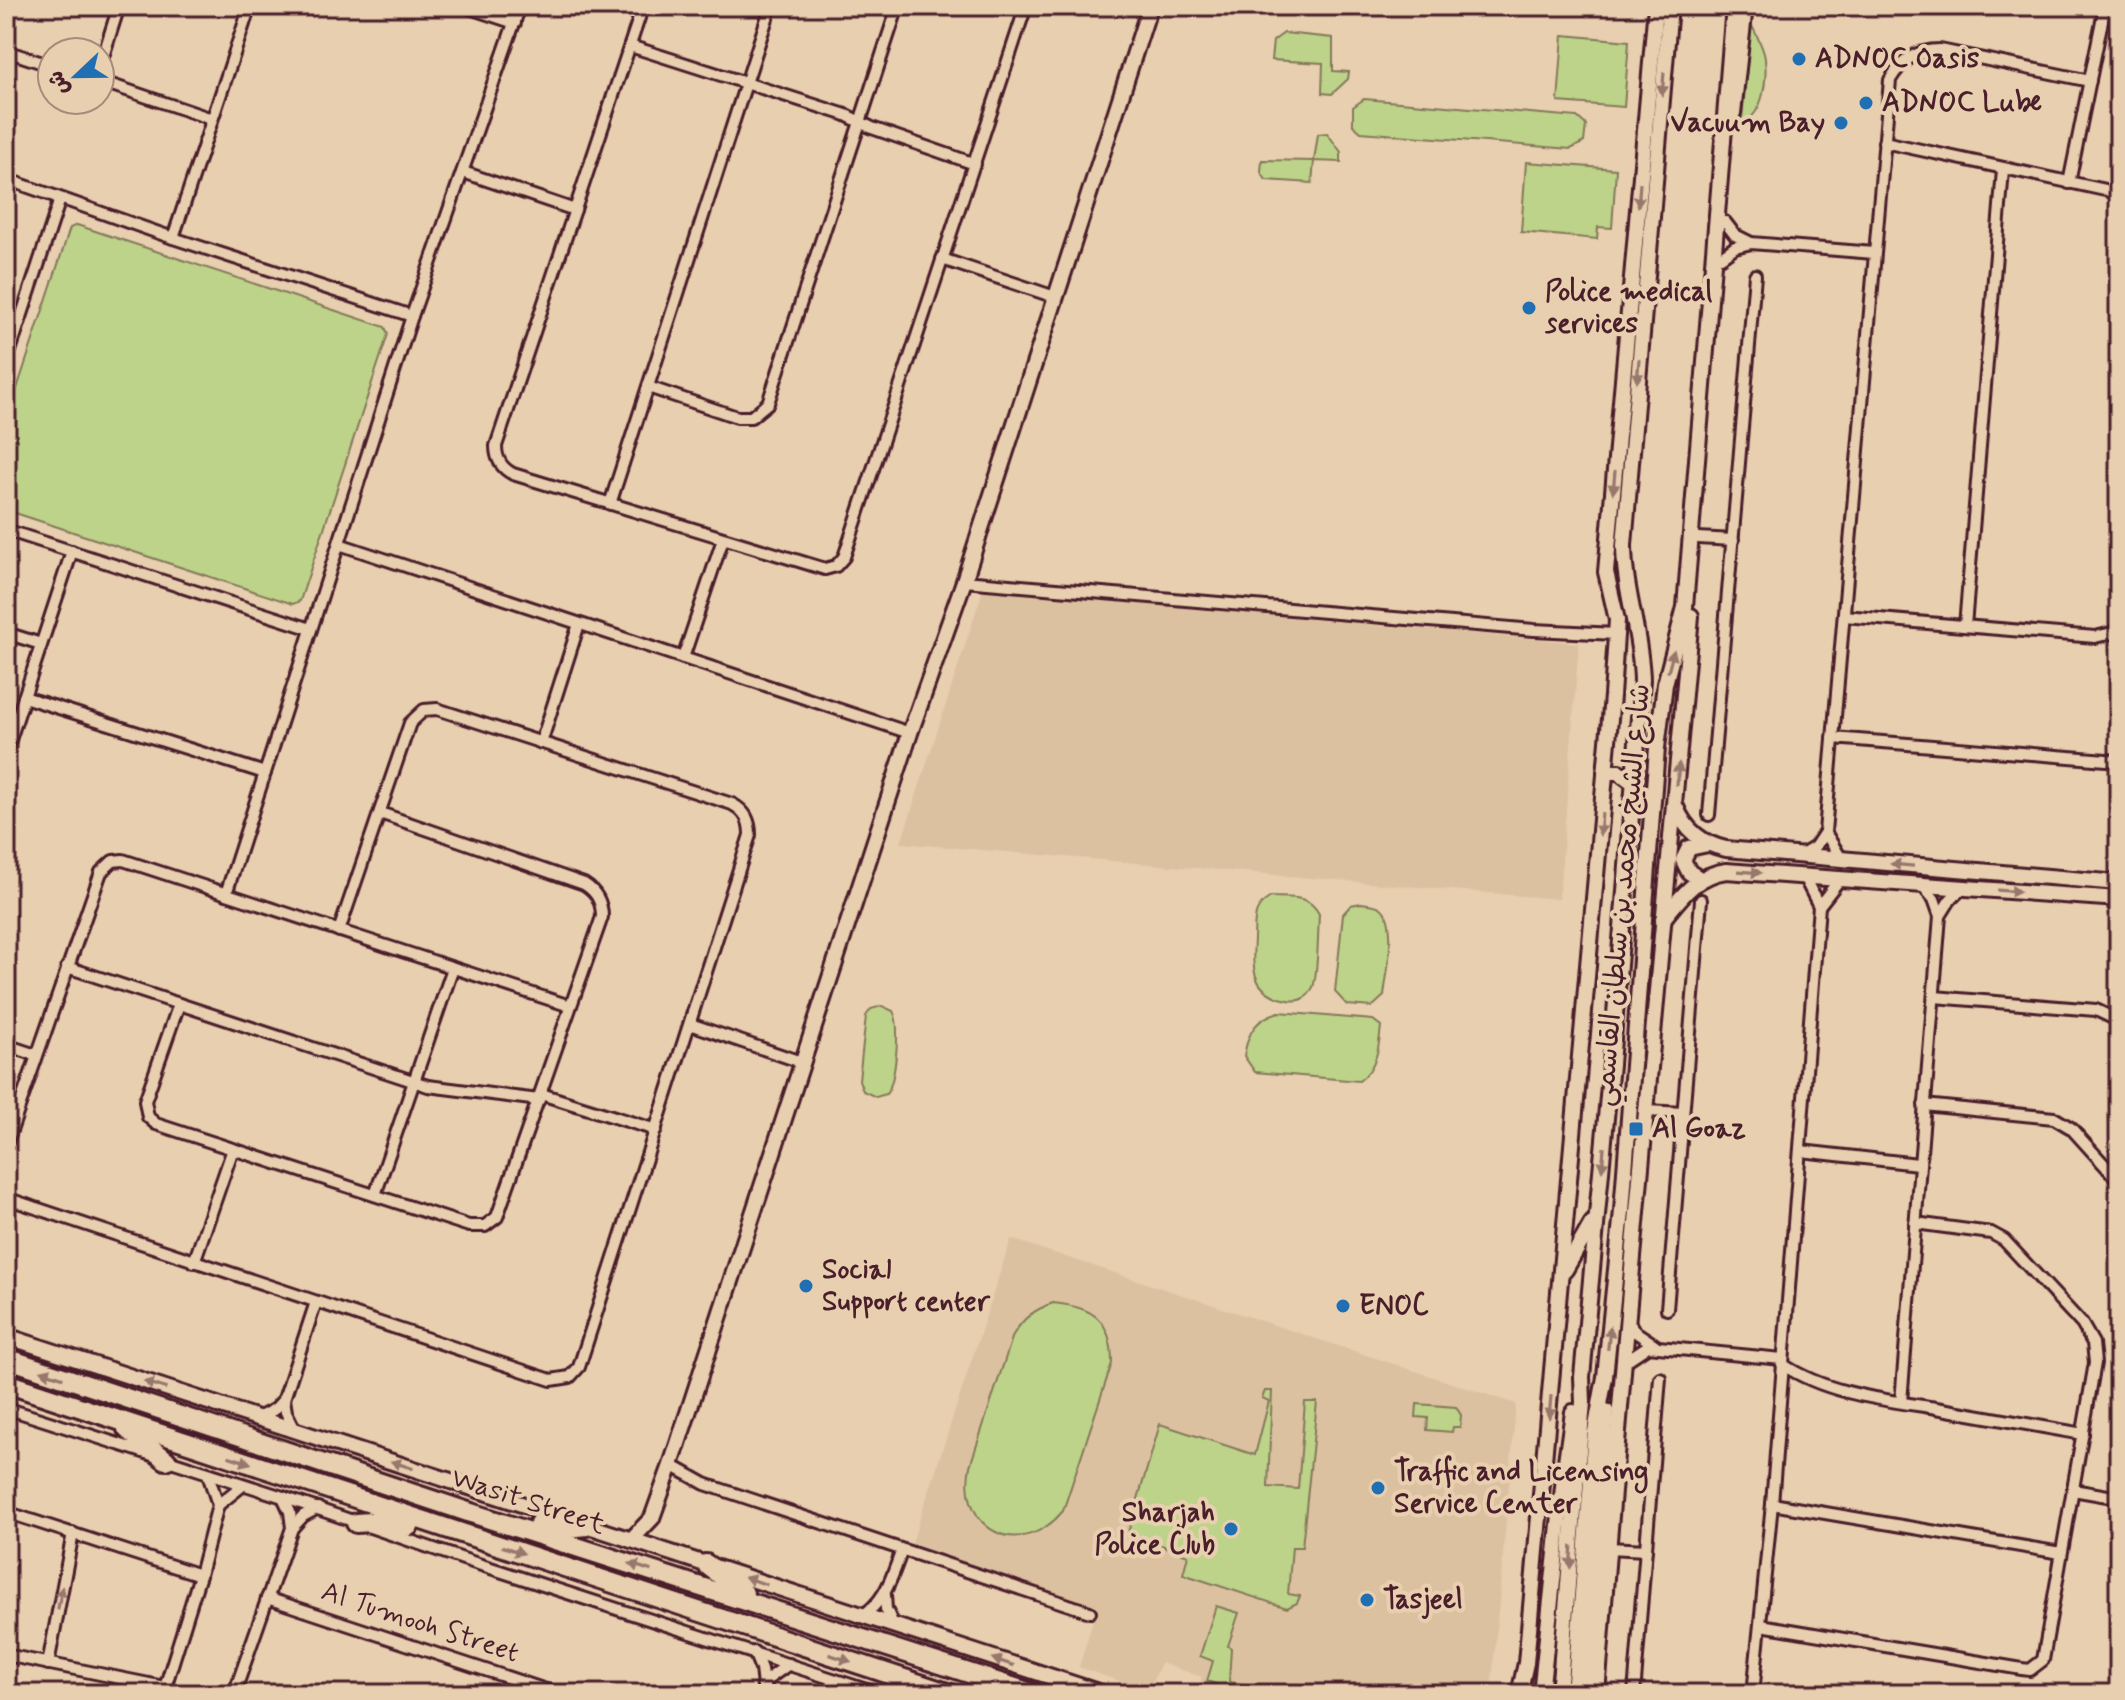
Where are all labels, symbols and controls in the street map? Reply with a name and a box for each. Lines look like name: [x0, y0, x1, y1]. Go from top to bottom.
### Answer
north arrow: [36, 36, 116, 116]
place label: ADNOC Oasis: [1815, 41, 1980, 78]
marker: ADNOC Oasis: [1790, 50, 1808, 68]
text: ش: [42, 66, 77, 99]
one-way arrow: [1656, 72, 1669, 97]
place label: ADNOC Lube: [1882, 85, 2042, 122]
marker: ADNOC Lube: [1857, 94, 1875, 112]
place label: Vacuum Bay: [1671, 105, 1825, 142]
marker: Vacuum Bay: [1832, 114, 1850, 132]
one-way arrow: [1632, 183, 1645, 208]
place label: Police medical services: [1544, 274, 1713, 343]
marker: Police medical services: [1520, 299, 1538, 317]
one-way arrow: [1631, 359, 1644, 384]
one-way arrow: [1607, 470, 1620, 495]
one-way arrow: [1665, 649, 1678, 673]
street label: شارع الشيخ محمد بن سلطان القاسمي: [1586, 682, 1664, 1108]
one-way arrow: [1671, 761, 1684, 786]
one-way arrow: [1594, 812, 1607, 837]
one-way arrow: [1889, 858, 1914, 871]
one-way arrow: [1738, 866, 1763, 879]
one-way arrow: [1997, 885, 2022, 898]
place label: Al Goaz: [1652, 1111, 1746, 1148]
marker: Al Goaz: [1627, 1120, 1645, 1138]
one-way arrow: [1596, 1146, 1609, 1171]
place label: Social Support center: [822, 1252, 991, 1321]
marker: Social Support center: [797, 1277, 815, 1295]
place label: ENOC: [1359, 1288, 1429, 1325]
marker: ENOC: [1334, 1297, 1352, 1315]
one-way arrow: [1602, 1325, 1615, 1350]
one-way arrow: [39, 1367, 63, 1379]
one-way arrow: [143, 1378, 167, 1390]
one-way arrow: [1543, 1395, 1556, 1420]
place label: Traffic and Licensing Service Center: [1394, 1454, 1648, 1523]
one-way arrow: [228, 1455, 252, 1467]
one-way arrow: [390, 1459, 414, 1471]
street label: Wasit Street: [446, 1460, 610, 1544]
marker: Traffic and Licensing Service Center: [1369, 1479, 1387, 1497]
place label: Sharjah Police Club: [1095, 1495, 1215, 1564]
marker: Sharjah Police Club: [1222, 1520, 1240, 1538]
one-way arrow: [502, 1544, 526, 1556]
one-way arrow: [1564, 1545, 1577, 1570]
one-way arrow: [628, 1560, 652, 1573]
street label: Al Tumooh Street: [316, 1574, 524, 1672]
one-way arrow: [743, 1574, 767, 1586]
place label: Tasjeel: [1383, 1582, 1463, 1619]
one-way arrow: [55, 1586, 67, 1611]
marker: Tasjeel: [1358, 1591, 1376, 1609]
one-way arrow: [828, 1652, 852, 1664]
one-way arrow: [990, 1655, 1014, 1668]

